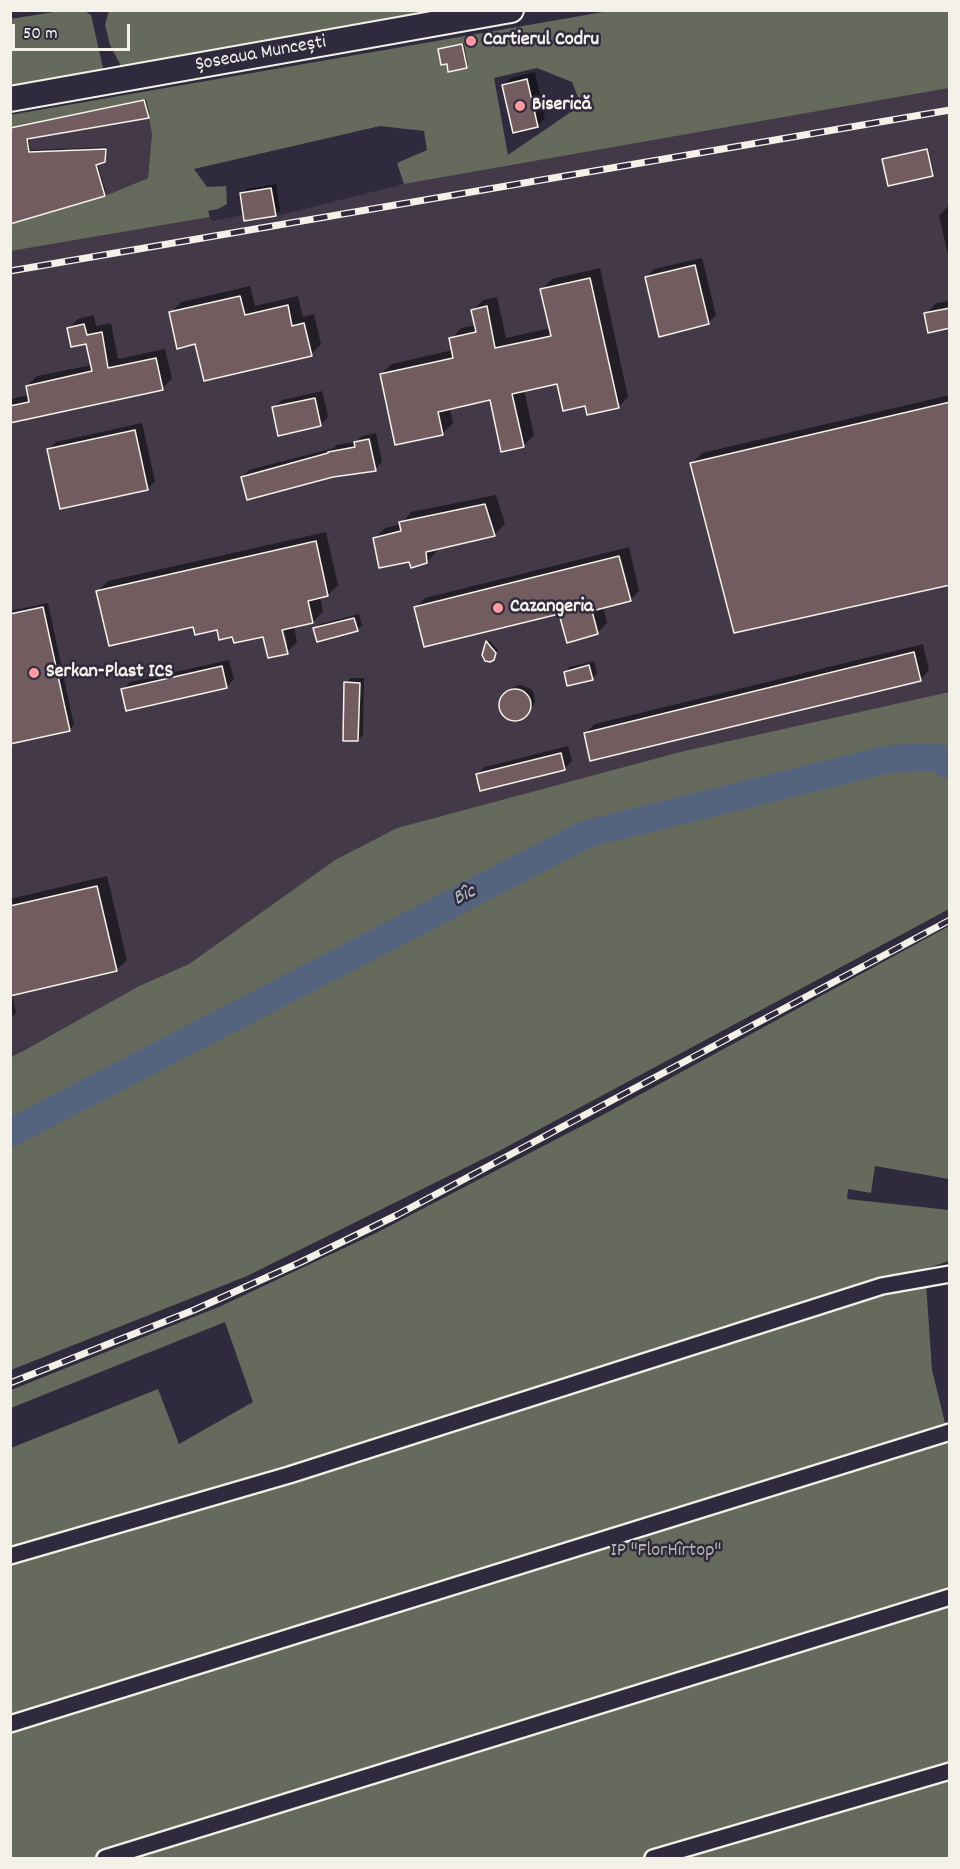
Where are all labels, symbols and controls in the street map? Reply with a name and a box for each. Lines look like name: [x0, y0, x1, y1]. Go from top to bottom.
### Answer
scale bar: [15, 12, 134, 50]
text: 50 m: [23, 22, 58, 47]
place label: Cartierul Codru: [483, 29, 599, 53]
street label: Șoseaua Muncești: [194, 32, 328, 78]
marker: Cartierul Codru: [464, 34, 478, 48]
place label: Biserică: [532, 94, 591, 118]
marker: Biserică: [513, 99, 527, 113]
place label: Cazangeria: [510, 596, 593, 620]
marker: Cazangeria: [491, 601, 505, 615]
place label: Serkan-Plast ICS: [46, 661, 173, 685]
marker: Serkan-Plast ICS: [27, 666, 41, 680]
water label: Bîc: [449, 881, 481, 913]
park label: IP "FlorHîrtop": [611, 1540, 721, 1564]

